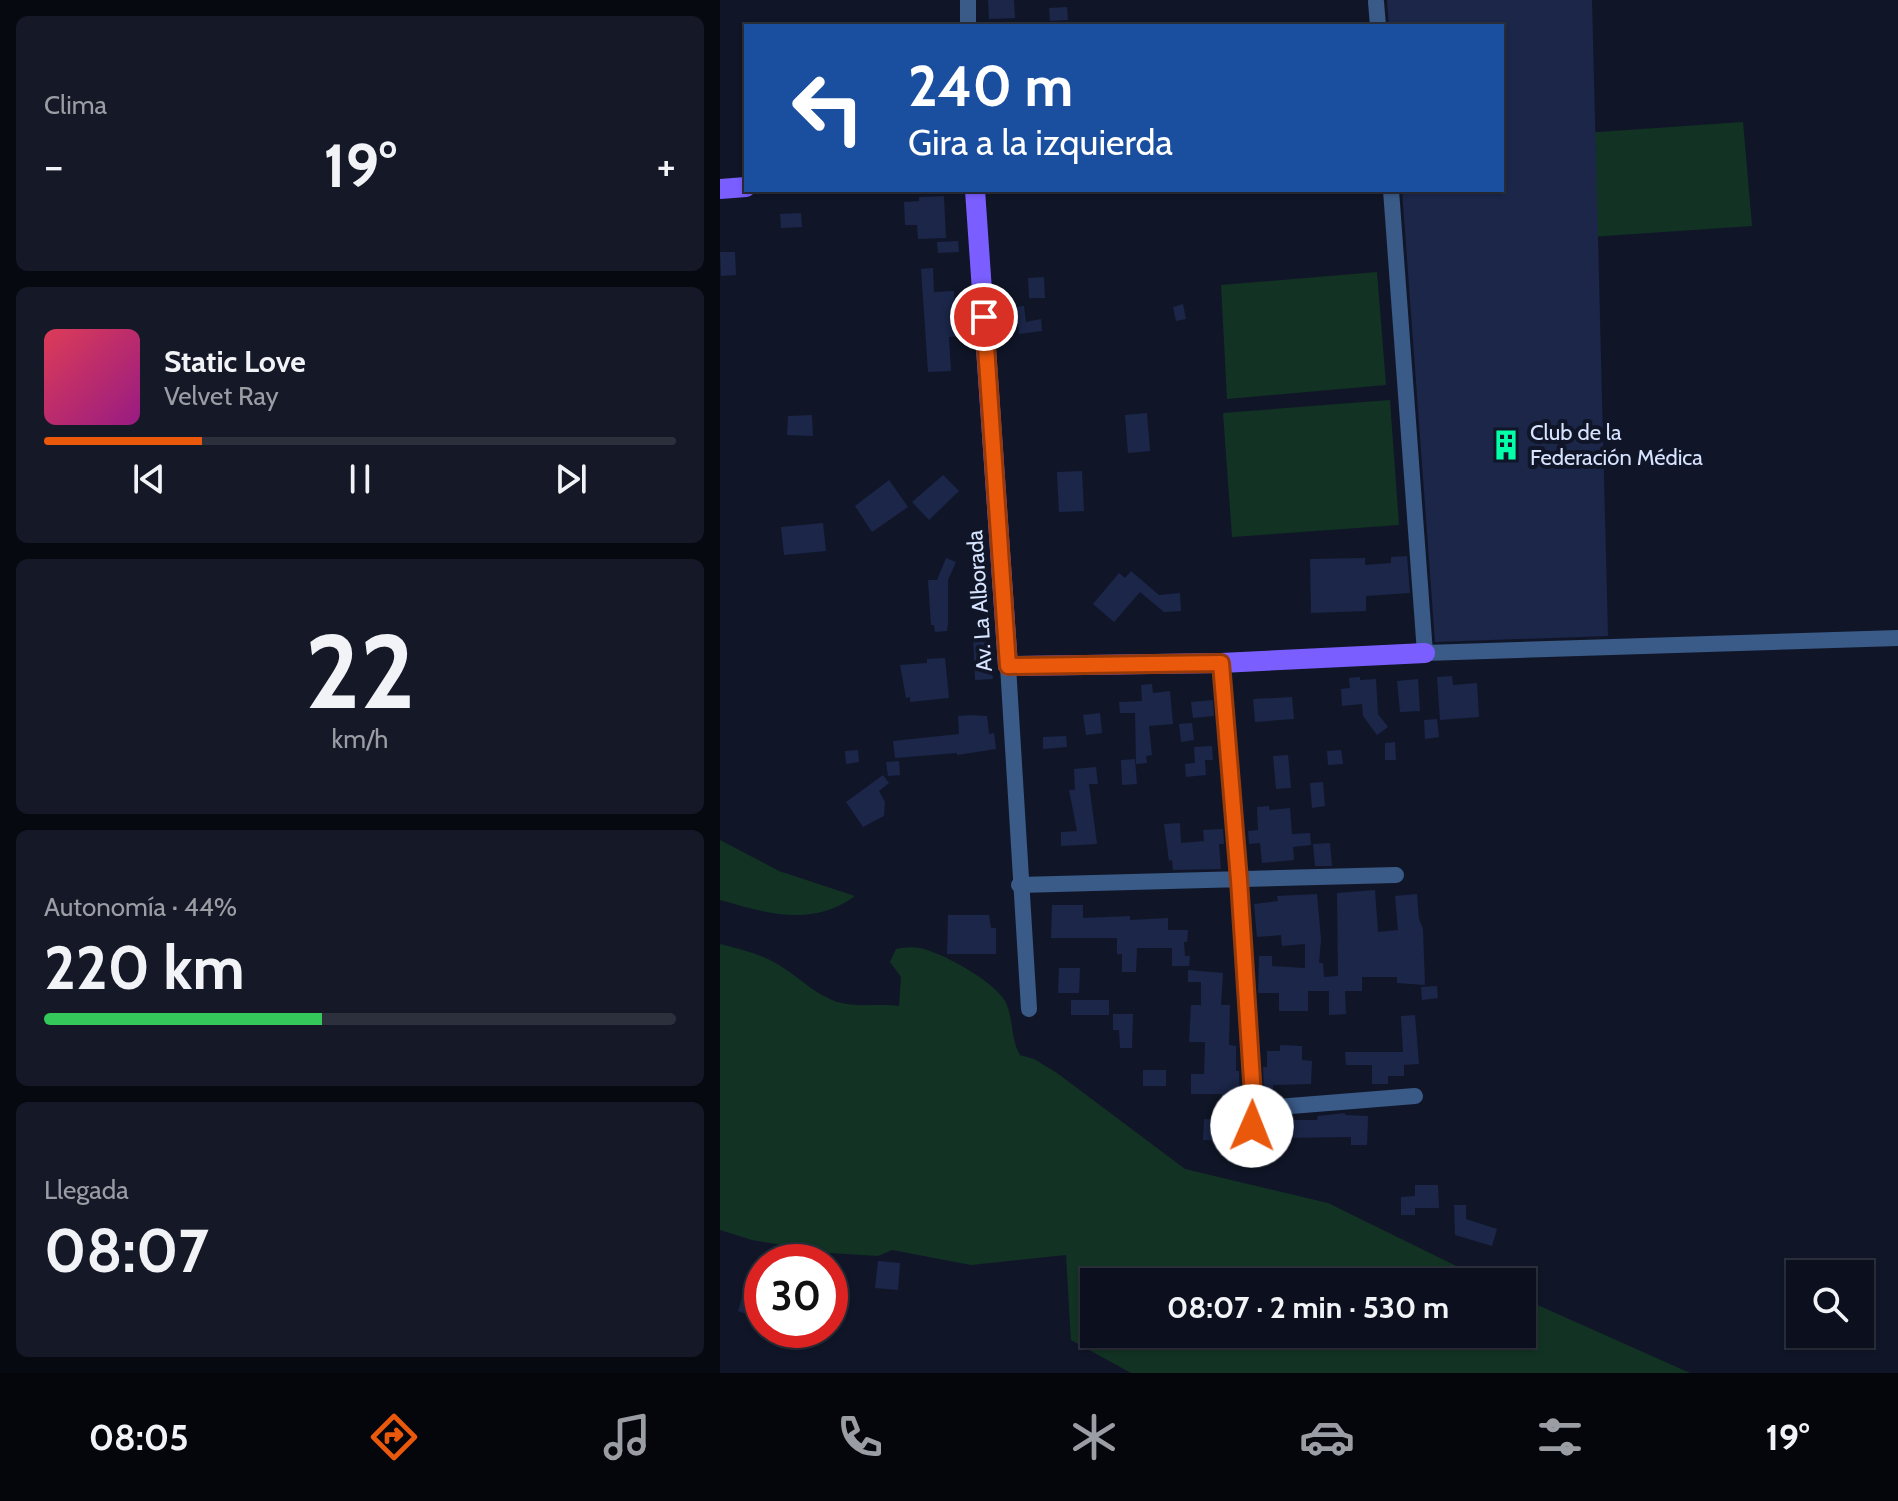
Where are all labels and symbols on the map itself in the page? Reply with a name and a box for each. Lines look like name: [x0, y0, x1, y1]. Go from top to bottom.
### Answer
pin: [950, 283, 1018, 351]
place label: Club de la Federación Médica: [1530, 419, 1703, 471]
building icon: Club de la Federación Médica: [1489, 428, 1523, 462]
street label: Av. La Alborada: [961, 529, 998, 673]
position arrow: [1210, 1084, 1294, 1168]
speed limit sign: 30: [744, 1244, 848, 1348]

